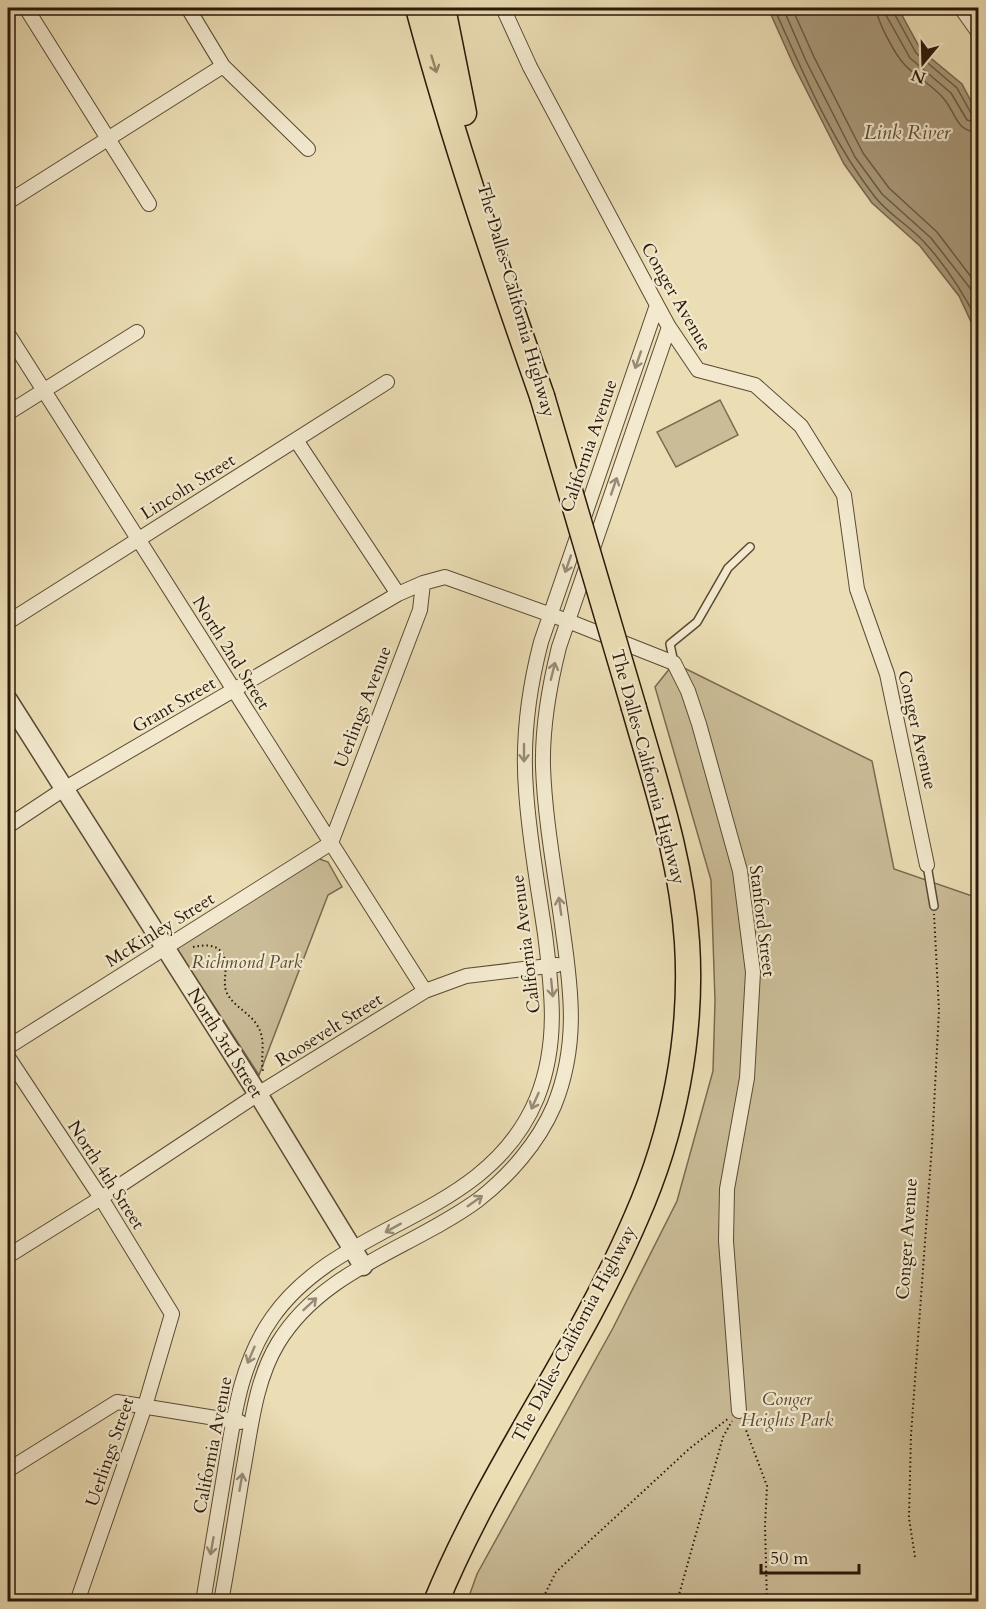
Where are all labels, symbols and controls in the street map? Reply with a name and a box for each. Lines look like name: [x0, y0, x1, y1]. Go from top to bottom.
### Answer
north arrow: [893, 33, 953, 93]
one-way arrow: [429, 54, 440, 73]
text: N: [908, 64, 929, 89]
water label: Link River: [864, 119, 952, 146]
street label: The Dalles-California Highway: [471, 180, 562, 420]
street label: Conger Avenue: [635, 238, 717, 356]
one-way arrow: [631, 350, 642, 369]
street label: California Avenue: [555, 376, 623, 516]
street label: Lincoln Street: [136, 448, 240, 526]
one-way arrow: [610, 477, 621, 496]
one-way arrow: [561, 554, 572, 573]
street label: North 2nd Street: [186, 592, 276, 715]
street label: Uerlings Avenue: [328, 642, 398, 772]
street label: The Dalles-California Highway: [605, 647, 692, 888]
one-way arrow: [548, 662, 560, 681]
street label: Conger Avenue: [891, 668, 943, 792]
street label: Grant Street: [128, 671, 221, 739]
one-way arrow: [518, 743, 530, 763]
street label: Stanford Street: [743, 864, 781, 979]
street label: California Avenue: [505, 873, 547, 1015]
street label: McKinley Street: [101, 886, 220, 974]
one-way arrow: [554, 897, 565, 917]
park label: Richmond Park: [192, 950, 302, 975]
one-way arrow: [547, 978, 558, 998]
street label: North 3rd Street: [181, 983, 269, 1103]
street label: Roosevelt Street: [271, 987, 388, 1073]
one-way arrow: [529, 1091, 540, 1109]
street label: North 4th Street: [61, 1116, 151, 1234]
street label: Conger Avenue: [890, 1177, 924, 1301]
one-way arrow: [466, 1195, 483, 1207]
street label: The Dalles-California Highway: [506, 1221, 642, 1447]
one-way arrow: [385, 1222, 402, 1234]
one-way arrow: [302, 1296, 317, 1311]
one-way arrow: [245, 1346, 257, 1364]
street label: California Avenue: [187, 1374, 239, 1516]
park label: Conger Heights Park: [741, 1387, 833, 1433]
street label: Uerlings Street: [80, 1394, 140, 1510]
one-way arrow: [236, 1472, 247, 1492]
one-way arrow: [206, 1535, 217, 1555]
scale bar: [761, 1537, 858, 1575]
text: 50 m: [770, 1546, 809, 1571]

